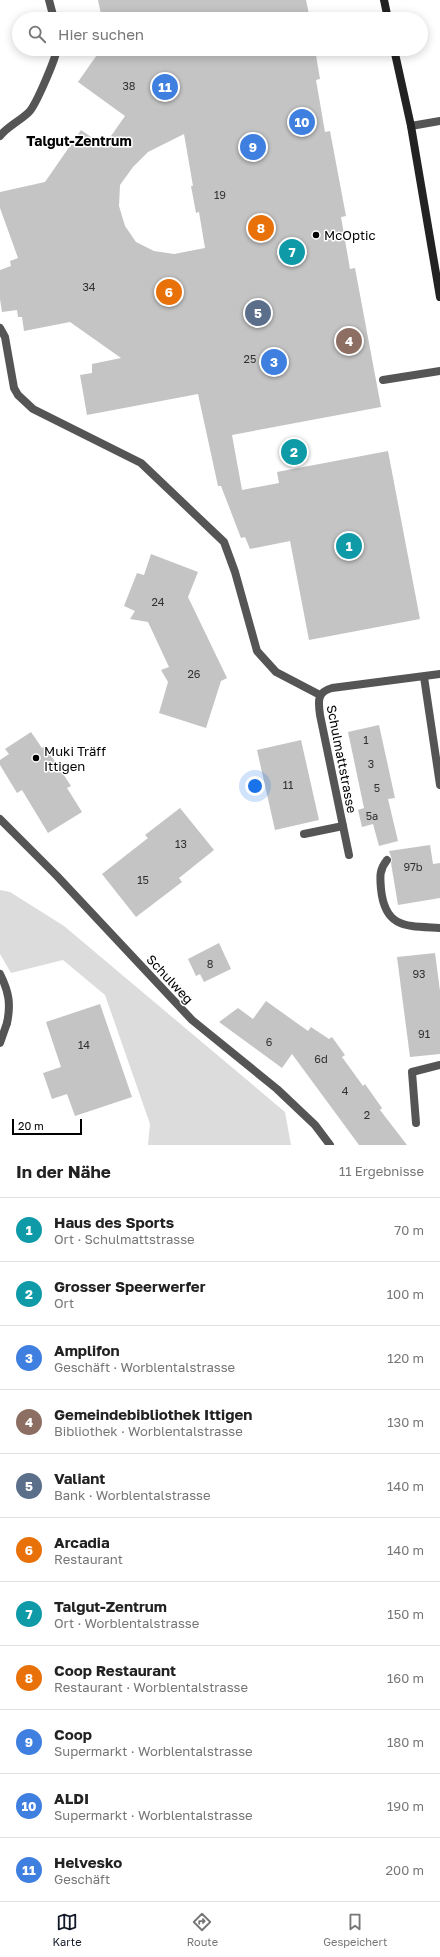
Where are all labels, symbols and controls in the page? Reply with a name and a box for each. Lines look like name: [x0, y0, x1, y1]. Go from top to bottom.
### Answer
search box: [12, 12, 428, 56]
icon: search: [26, 23, 48, 45]
text: Hier suchen: [58, 25, 144, 43]
pin: 11: [152, 72, 178, 102]
house number: 38: [122, 79, 136, 92]
pin: 10: [289, 107, 315, 137]
district label: Talgut-Zentrum: [26, 132, 132, 149]
pin: 9: [240, 132, 266, 162]
house number: 19: [214, 188, 226, 201]
pin: 8: [248, 213, 274, 243]
place label: McOptic: [324, 227, 376, 243]
marker: McOptic: [311, 230, 321, 240]
pin: 7: [279, 237, 305, 267]
pin: 6: [156, 277, 182, 307]
house number: 34: [82, 280, 96, 293]
pin: 5: [245, 298, 271, 328]
pin: 4: [336, 326, 362, 356]
pin: 3: [261, 347, 287, 377]
house number: 25: [244, 352, 256, 365]
pin: 2: [281, 437, 307, 467]
pin: 1: [336, 531, 362, 561]
house number: 24: [151, 595, 165, 608]
house number: 26: [187, 667, 201, 680]
street label: Schulmattstrasse: [324, 703, 360, 815]
house number: 1: [363, 733, 369, 746]
place label: Muki Träff Ittigen: [44, 743, 106, 774]
marker: Muki Träff Ittigen: [31, 753, 41, 763]
house number: 3: [368, 757, 374, 770]
your location: [245, 776, 265, 796]
house number: 11: [283, 778, 293, 791]
house number: 5: [374, 781, 380, 794]
house number: 5a: [366, 809, 378, 822]
house number: 13: [175, 837, 187, 850]
house number: 97b: [403, 860, 423, 873]
house number: 15: [137, 873, 149, 886]
street label: Schulweg: [143, 951, 197, 1007]
house number: 8: [207, 957, 214, 970]
house number: 93: [412, 967, 426, 980]
house number: 91: [418, 1027, 430, 1040]
house number: 6: [266, 1035, 273, 1048]
house number: 14: [78, 1038, 90, 1051]
house number: 6d: [314, 1052, 328, 1065]
house number: 4: [342, 1084, 349, 1097]
house number: 2: [364, 1108, 370, 1121]
scale bar: [12, 1117, 82, 1136]
text: 20 m: [18, 1119, 44, 1132]
text: In der Nähe: [16, 1161, 111, 1182]
text: 11 Ergebnisse: [339, 1163, 424, 1179]
text: Haus des Sports: [54, 1213, 174, 1231]
text: 1: [26, 1222, 32, 1238]
text: 70 m: [394, 1222, 424, 1238]
text: Ort · Schulmattstrasse: [54, 1231, 195, 1247]
text: Grosser Speerwerfer: [54, 1277, 206, 1295]
text: 2: [25, 1286, 33, 1302]
text: 100 m: [387, 1286, 424, 1302]
text: Ort: [54, 1295, 74, 1311]
text: Amplifon: [54, 1341, 120, 1359]
text: 3: [25, 1350, 33, 1366]
text: 120 m: [387, 1350, 424, 1366]
text: Geschäft · Worblentalstrasse: [54, 1359, 235, 1375]
text: Gemeindebibliothek Ittigen: [54, 1405, 252, 1423]
text: 4: [25, 1414, 33, 1430]
text: 130 m: [387, 1414, 424, 1430]
text: Bibliothek · Worblentalstrasse: [54, 1423, 243, 1439]
text: Valiant: [54, 1469, 105, 1487]
text: 5: [25, 1478, 33, 1494]
text: 140 m: [387, 1478, 424, 1494]
text: Bank · Worblentalstrasse: [54, 1487, 210, 1503]
text: Arcadia: [54, 1533, 110, 1551]
text: 6: [25, 1542, 33, 1558]
text: 140 m: [387, 1542, 424, 1558]
text: Restaurant: [54, 1551, 123, 1567]
text: Talgut-Zentrum: [54, 1597, 167, 1615]
text: 7: [25, 1606, 33, 1622]
text: 150 m: [387, 1606, 424, 1622]
text: Ort · Worblentalstrasse: [54, 1615, 199, 1631]
text: Coop Restaurant: [54, 1661, 176, 1679]
text: 8: [25, 1670, 33, 1686]
text: 160 m: [387, 1670, 424, 1686]
text: Restaurant · Worblentalstrasse: [54, 1679, 248, 1695]
text: Coop: [54, 1725, 92, 1743]
text: 9: [25, 1734, 33, 1750]
text: 180 m: [387, 1734, 424, 1750]
text: Supermarkt · Worblentalstrasse: [54, 1743, 253, 1759]
text: ALDI: [54, 1789, 89, 1807]
text: 10: [21, 1798, 37, 1814]
text: 190 m: [387, 1798, 424, 1814]
text: Supermarkt · Worblentalstrasse: [54, 1807, 253, 1823]
text: Helvesko: [54, 1853, 122, 1871]
text: 11: [22, 1862, 36, 1878]
text: 200 m: [386, 1862, 424, 1878]
text: Geschäft: [54, 1871, 110, 1887]
tab: Karte: [53, 1911, 82, 1948]
tab: Route: [187, 1911, 218, 1948]
tab: Gespeichert: [323, 1911, 387, 1948]

